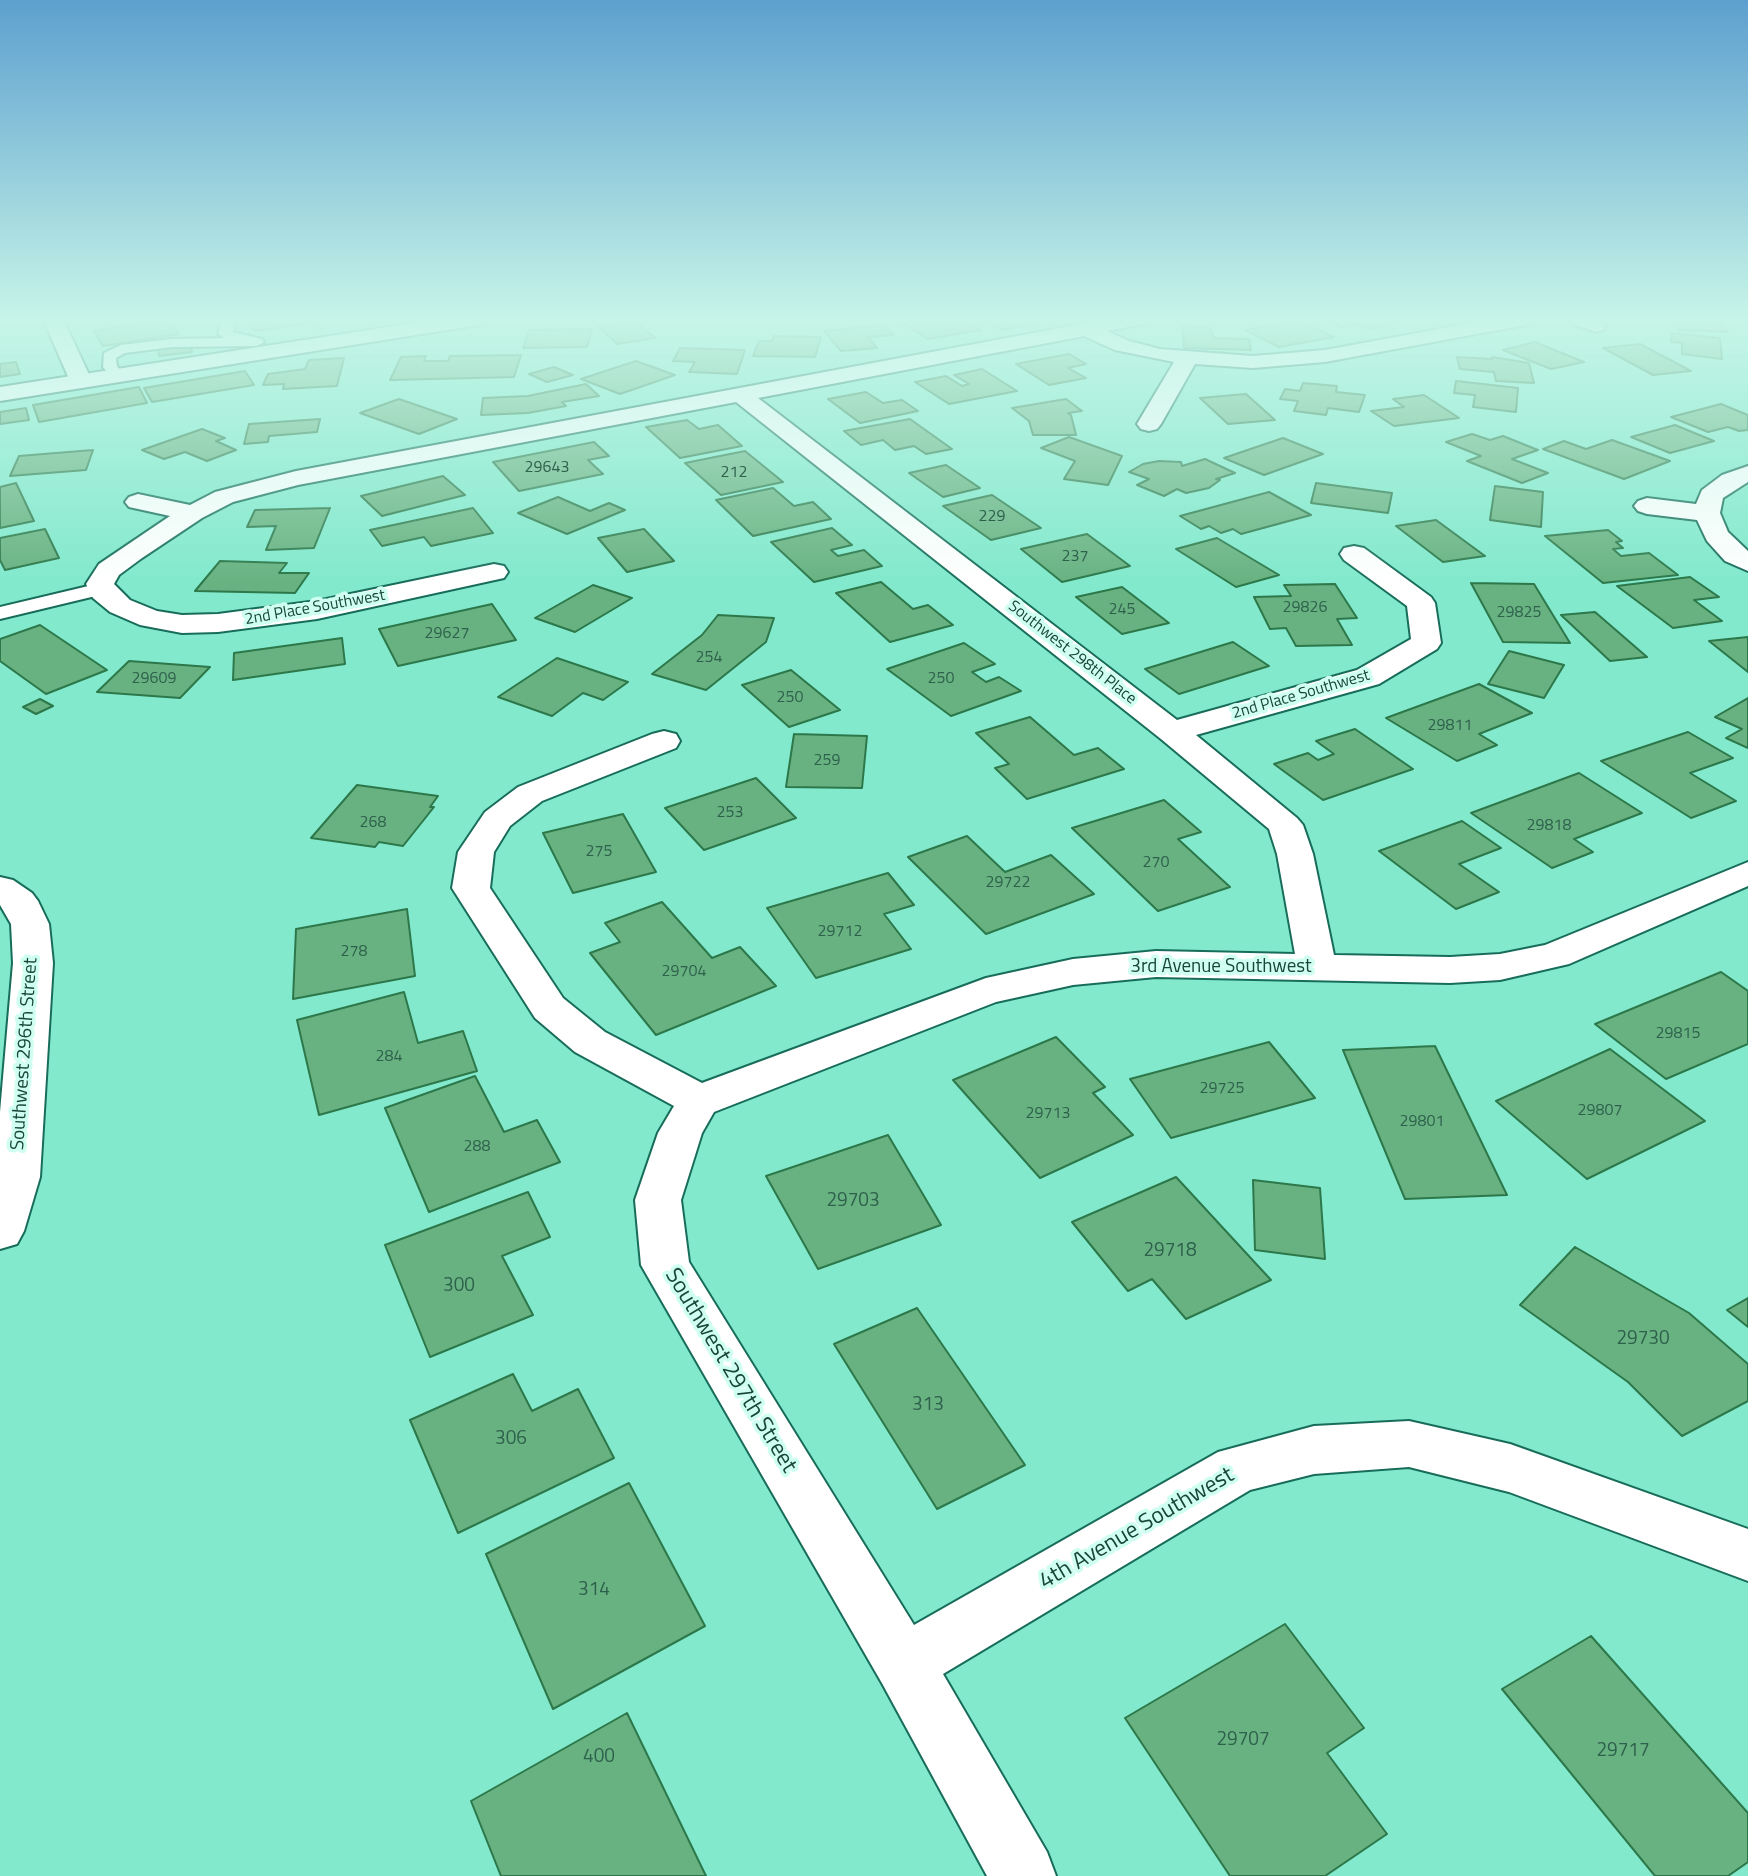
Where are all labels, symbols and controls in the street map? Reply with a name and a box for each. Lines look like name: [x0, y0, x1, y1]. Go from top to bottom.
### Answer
house number: 29643: [525, 458, 569, 478]
house number: 212: [721, 463, 747, 483]
house number: 229: [979, 507, 1005, 527]
house number: 237: [1062, 547, 1088, 567]
street label: 2nd Place Southwest: [243, 586, 387, 630]
street label: Southwest 298th Place: [1004, 597, 1140, 709]
house number: 29826: [1283, 598, 1327, 618]
house number: 245: [1109, 600, 1135, 620]
house number: 29825: [1497, 603, 1541, 623]
house number: 29627: [425, 624, 469, 644]
house number: 254: [696, 648, 722, 668]
street label: 2nd Place Southwest: [1230, 666, 1372, 724]
house number: 29609: [132, 669, 176, 689]
house number: 250: [928, 669, 954, 689]
house number: 250: [777, 688, 803, 708]
house number: 29811: [1428, 716, 1472, 736]
house number: 259: [814, 751, 840, 771]
house number: 253: [717, 803, 743, 823]
house number: 268: [360, 813, 386, 833]
house number: 29818: [1527, 816, 1571, 836]
house number: 275: [586, 842, 612, 862]
house number: 270: [1143, 853, 1169, 873]
house number: 29722: [986, 873, 1030, 893]
house number: 29712: [818, 922, 862, 942]
house number: 278: [341, 942, 367, 962]
street label: 3rd Avenue Southwest: [1130, 956, 1312, 978]
street label: Southwest 296th Street: [7, 957, 43, 1151]
house number: 29704: [662, 962, 706, 982]
house number: 29815: [1656, 1024, 1700, 1044]
house number: 284: [376, 1047, 402, 1067]
house number: 29725: [1200, 1079, 1244, 1099]
house number: 29807: [1578, 1101, 1622, 1121]
house number: 29713: [1026, 1104, 1070, 1124]
house number: 29801: [1400, 1112, 1444, 1132]
house number: 288: [464, 1137, 490, 1157]
house number: 29703: [826, 1190, 880, 1212]
house number: 29718: [1143, 1240, 1197, 1262]
street label: Southwest 297th Street: [658, 1264, 802, 1478]
house number: 300: [443, 1275, 475, 1297]
house number: 29730: [1616, 1328, 1670, 1350]
house number: 313: [912, 1394, 944, 1416]
house number: 306: [495, 1428, 527, 1450]
street label: 4th Avenue Southwest: [1035, 1462, 1239, 1596]
house number: 314: [578, 1579, 610, 1601]
house number: 29707: [1216, 1729, 1270, 1751]
house number: 29717: [1596, 1740, 1650, 1762]
house number: 400: [583, 1746, 615, 1768]

